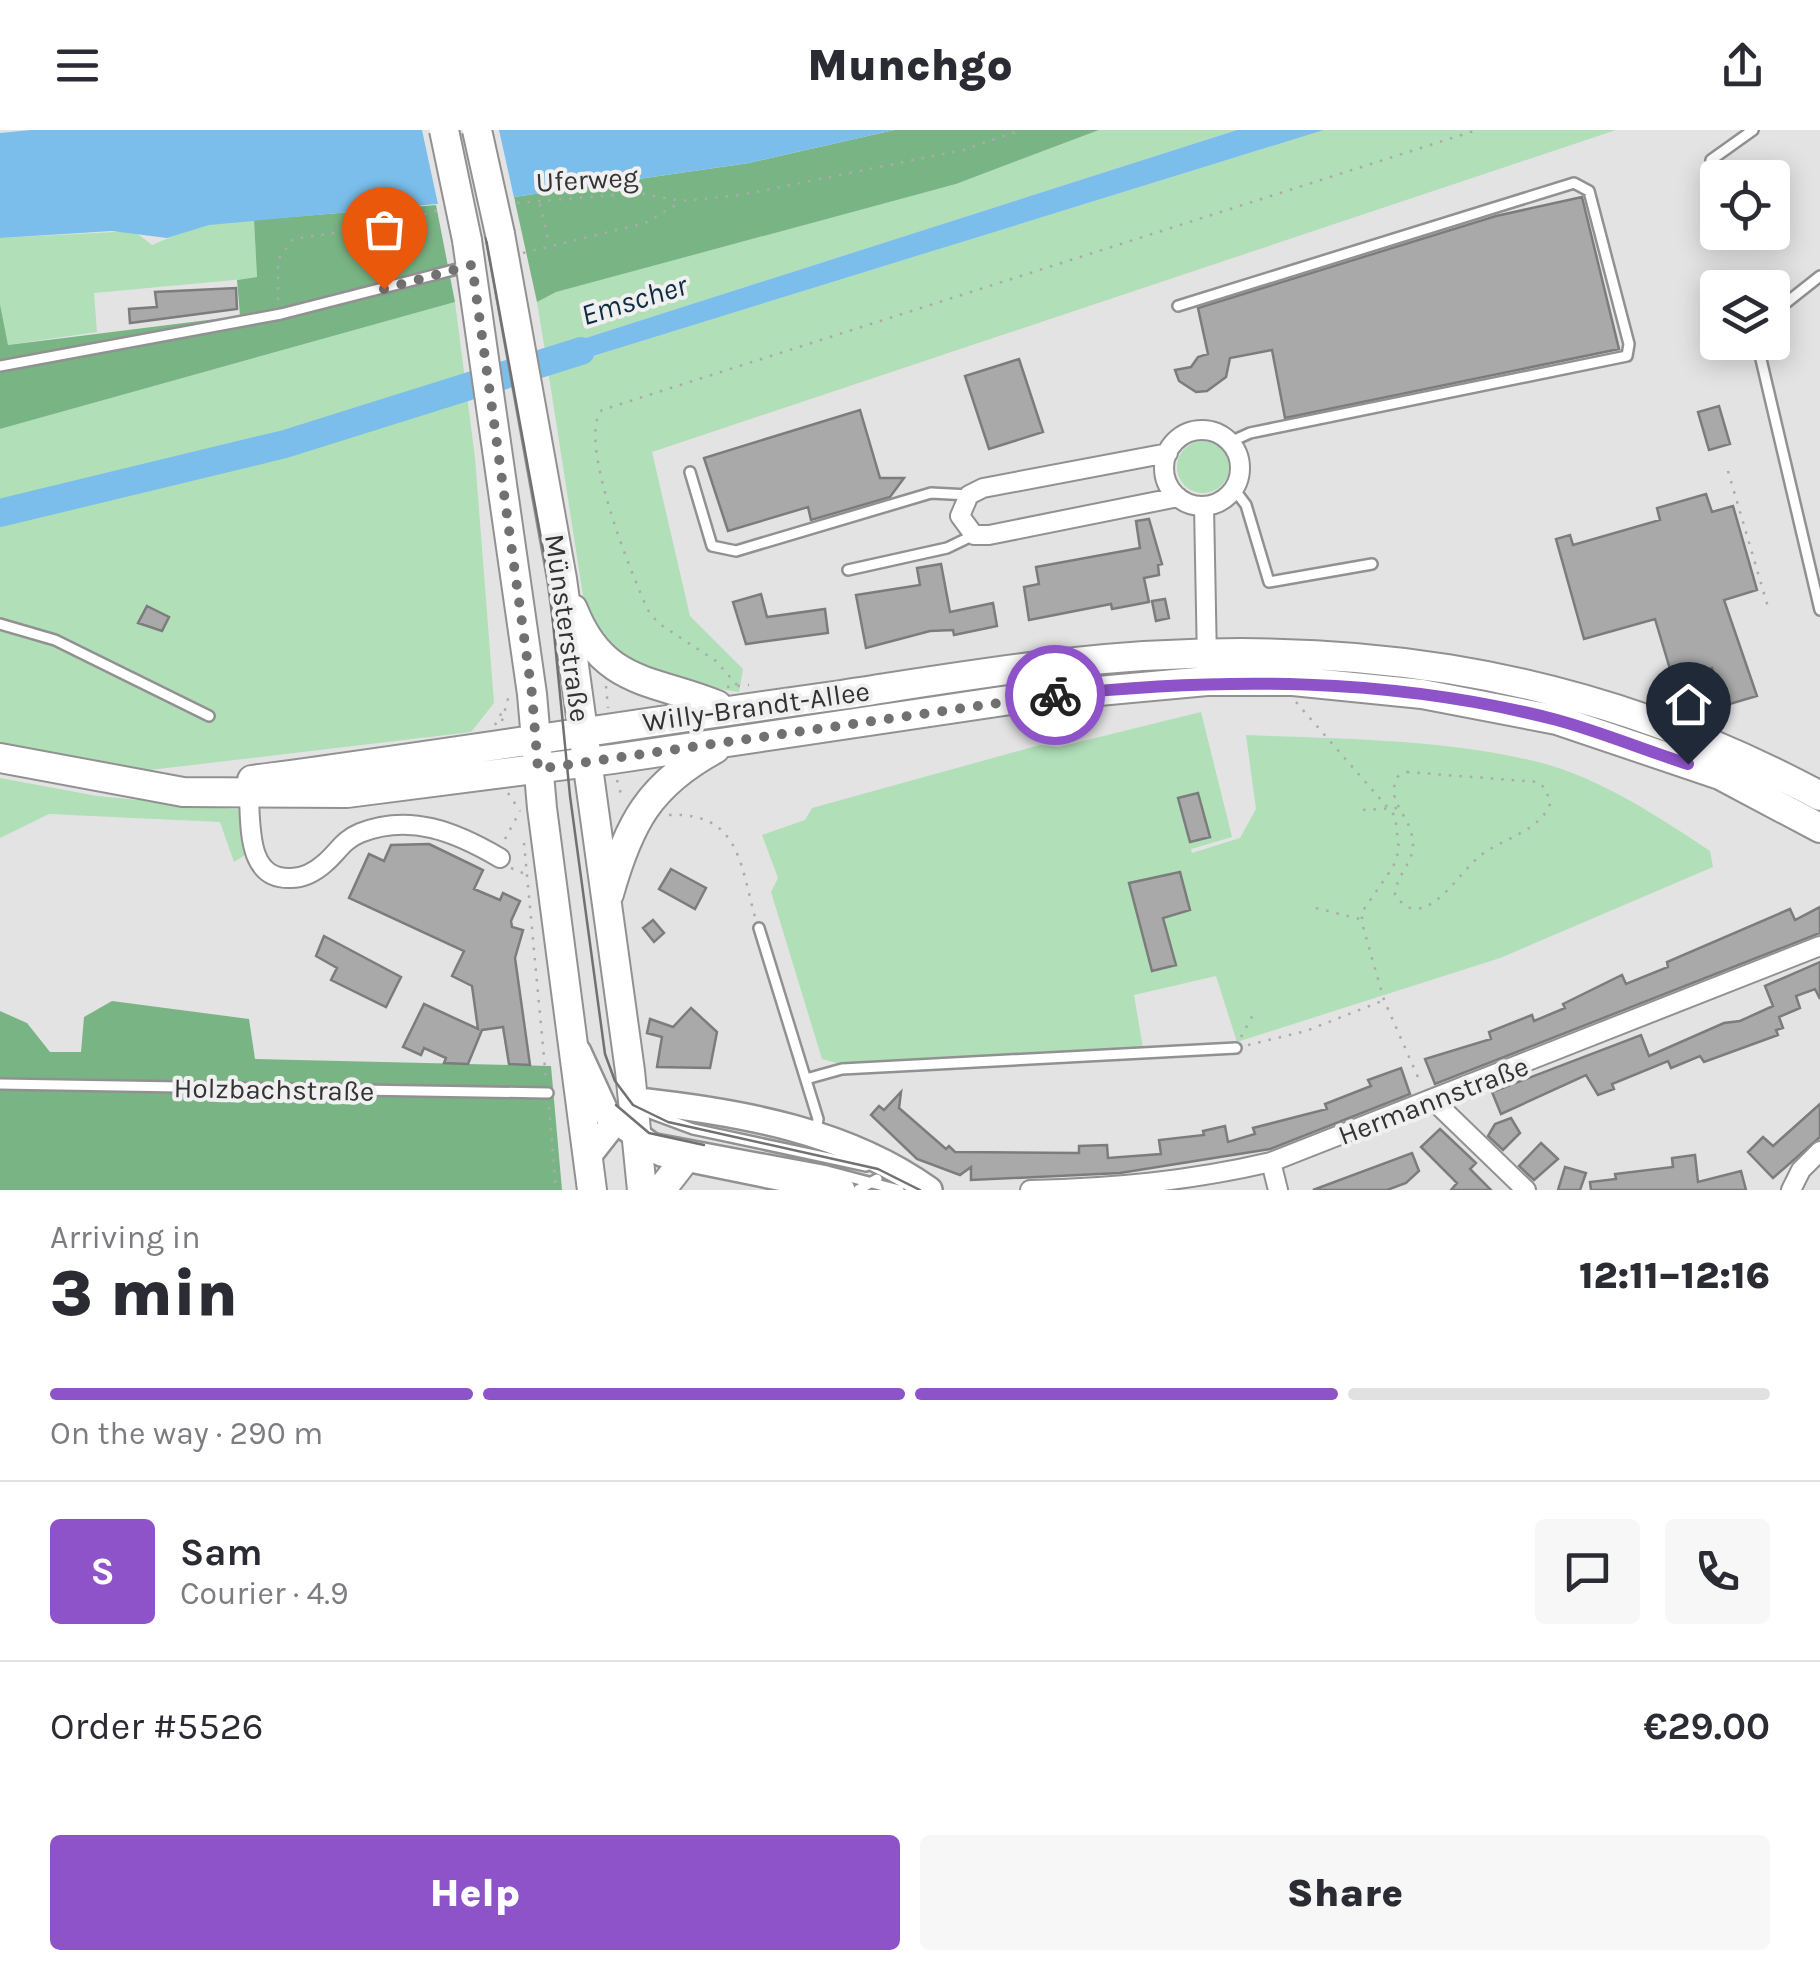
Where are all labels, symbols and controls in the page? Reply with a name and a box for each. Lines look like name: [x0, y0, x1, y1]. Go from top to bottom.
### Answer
icon: menu: [50, 38, 105, 93]
icon: share: [1715, 38, 1770, 93]
text: Munchgo: [807, 39, 1013, 91]
street label: Uferweg: [535, 160, 639, 199]
map controls: [1700, 160, 1790, 360]
button: locate: [1700, 160, 1790, 250]
pin: [342, 187, 427, 290]
icon: bag: [357, 202, 412, 257]
water label: Emscher: [577, 266, 693, 333]
button: layers: [1700, 270, 1790, 360]
street label: Münsterstraße: [538, 532, 597, 724]
courier: [1005, 645, 1105, 745]
pin: [1646, 662, 1731, 765]
icon: bike: [1028, 668, 1083, 723]
street label: Willy-Brandt-Allee: [640, 674, 872, 739]
icon: home: [1661, 677, 1716, 732]
street label: Hermannstraße: [1333, 1049, 1533, 1152]
street label: Holzbachstraße: [173, 1071, 375, 1108]
text: Arriving in: [50, 1219, 201, 1256]
text: 12:11–12:16: [1579, 1253, 1770, 1298]
text: 3 min: [50, 1255, 238, 1331]
text: On the way · 290 m: [50, 1415, 323, 1452]
button: chat: [1535, 1519, 1640, 1624]
button: phone: [1665, 1519, 1770, 1624]
text: Sam: [180, 1530, 263, 1575]
text: S: [90, 1549, 115, 1594]
text: Courier · 4.9: [180, 1575, 349, 1612]
text: Order #5526: [50, 1704, 264, 1749]
text: €29.00: [1644, 1704, 1770, 1749]
button: Help: [50, 1835, 900, 1950]
button: Share: [920, 1835, 1770, 1950]

